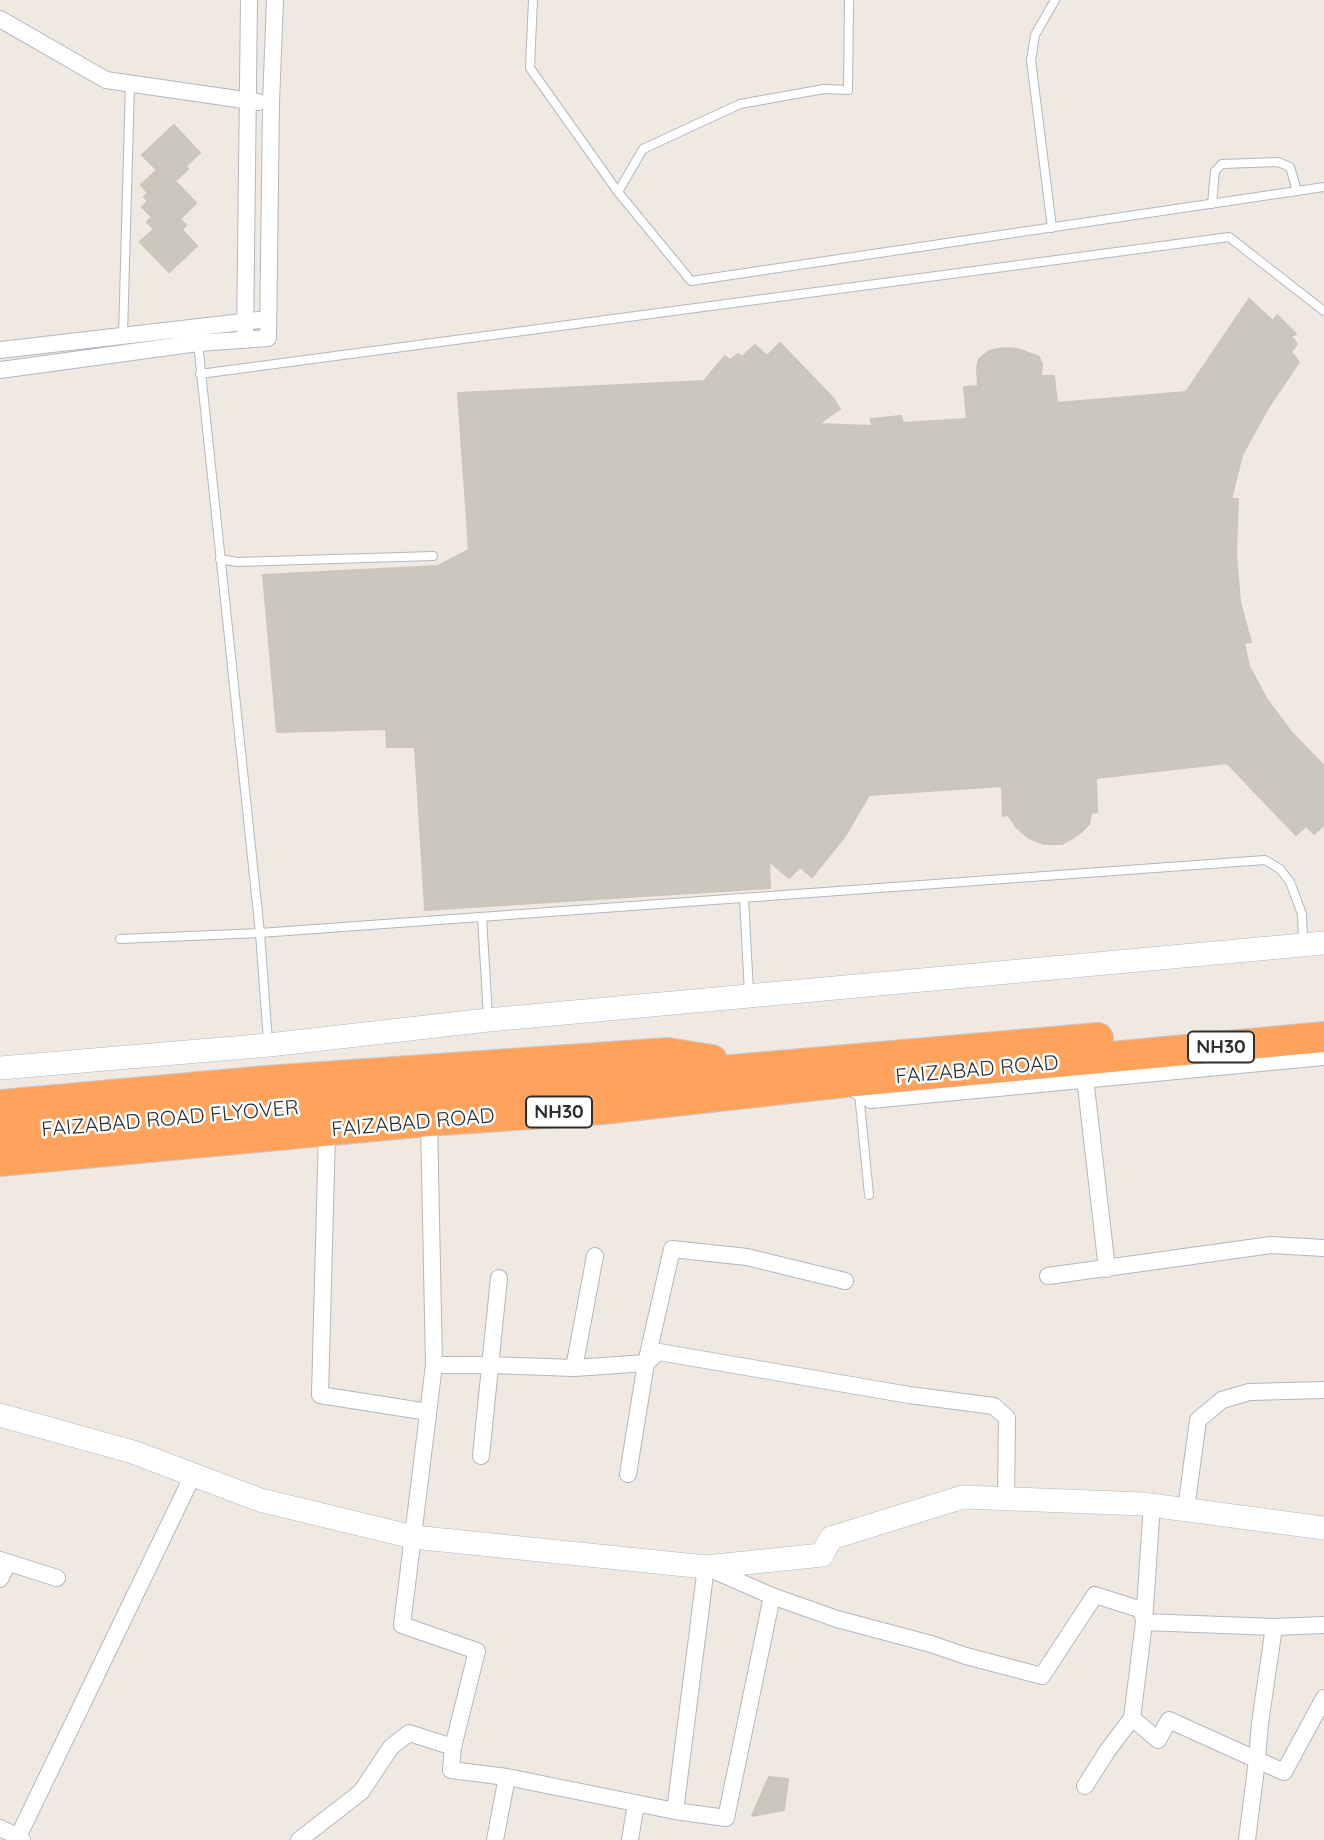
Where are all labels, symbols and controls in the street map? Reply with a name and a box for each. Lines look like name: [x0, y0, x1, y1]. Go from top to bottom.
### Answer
road number: NH30: [1188, 1032, 1254, 1063]
street label: FAIZABAD ROAD: [894, 1050, 1060, 1090]
street label: FAIZABAD ROAD FLYOVER: [40, 1095, 300, 1143]
road number: NH30: [526, 1096, 592, 1128]
street label: FAIZABAD ROAD: [330, 1103, 496, 1143]

